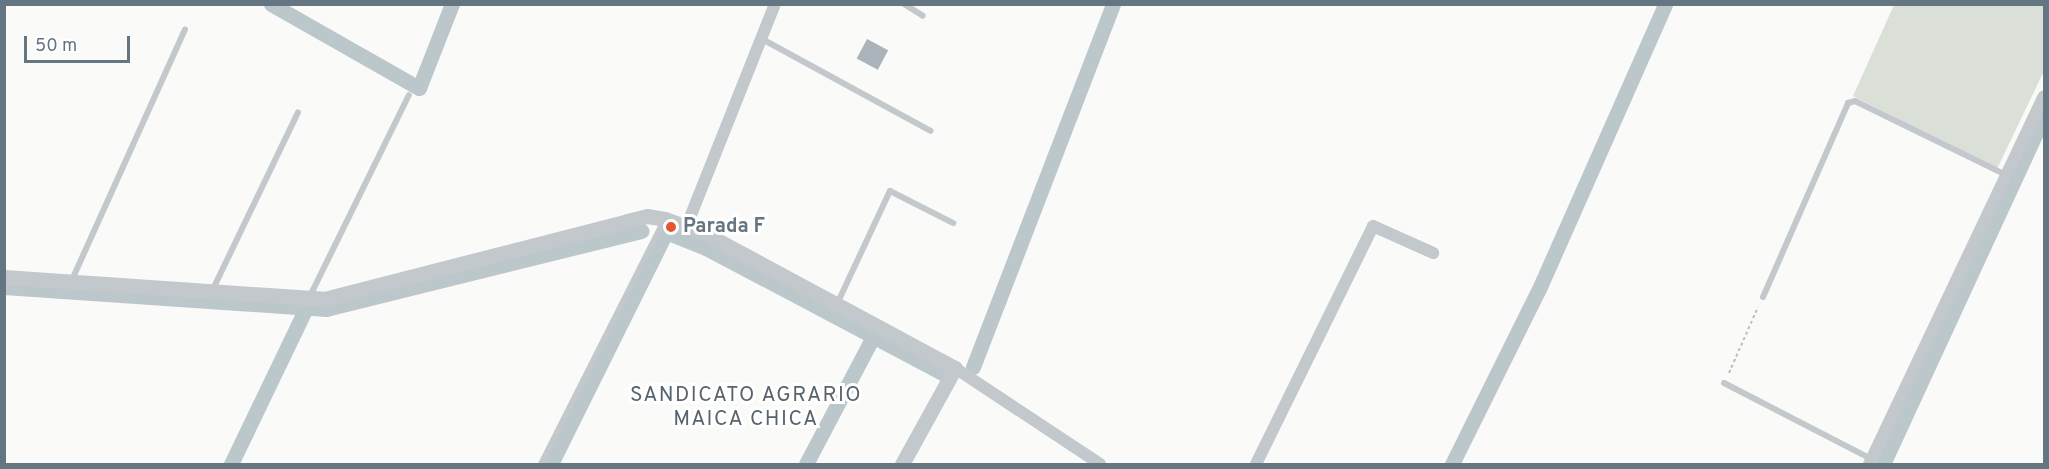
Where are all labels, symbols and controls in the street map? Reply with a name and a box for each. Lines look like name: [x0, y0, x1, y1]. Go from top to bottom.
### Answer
scale bar: [27, 24, 134, 62]
text: 50 m: [35, 35, 77, 58]
place label: Parada F: [683, 215, 765, 239]
marker: Parada F: [664, 220, 678, 234]
district label: SANDICATO AGRARIO MAICA CHICA: [629, 383, 863, 433]

